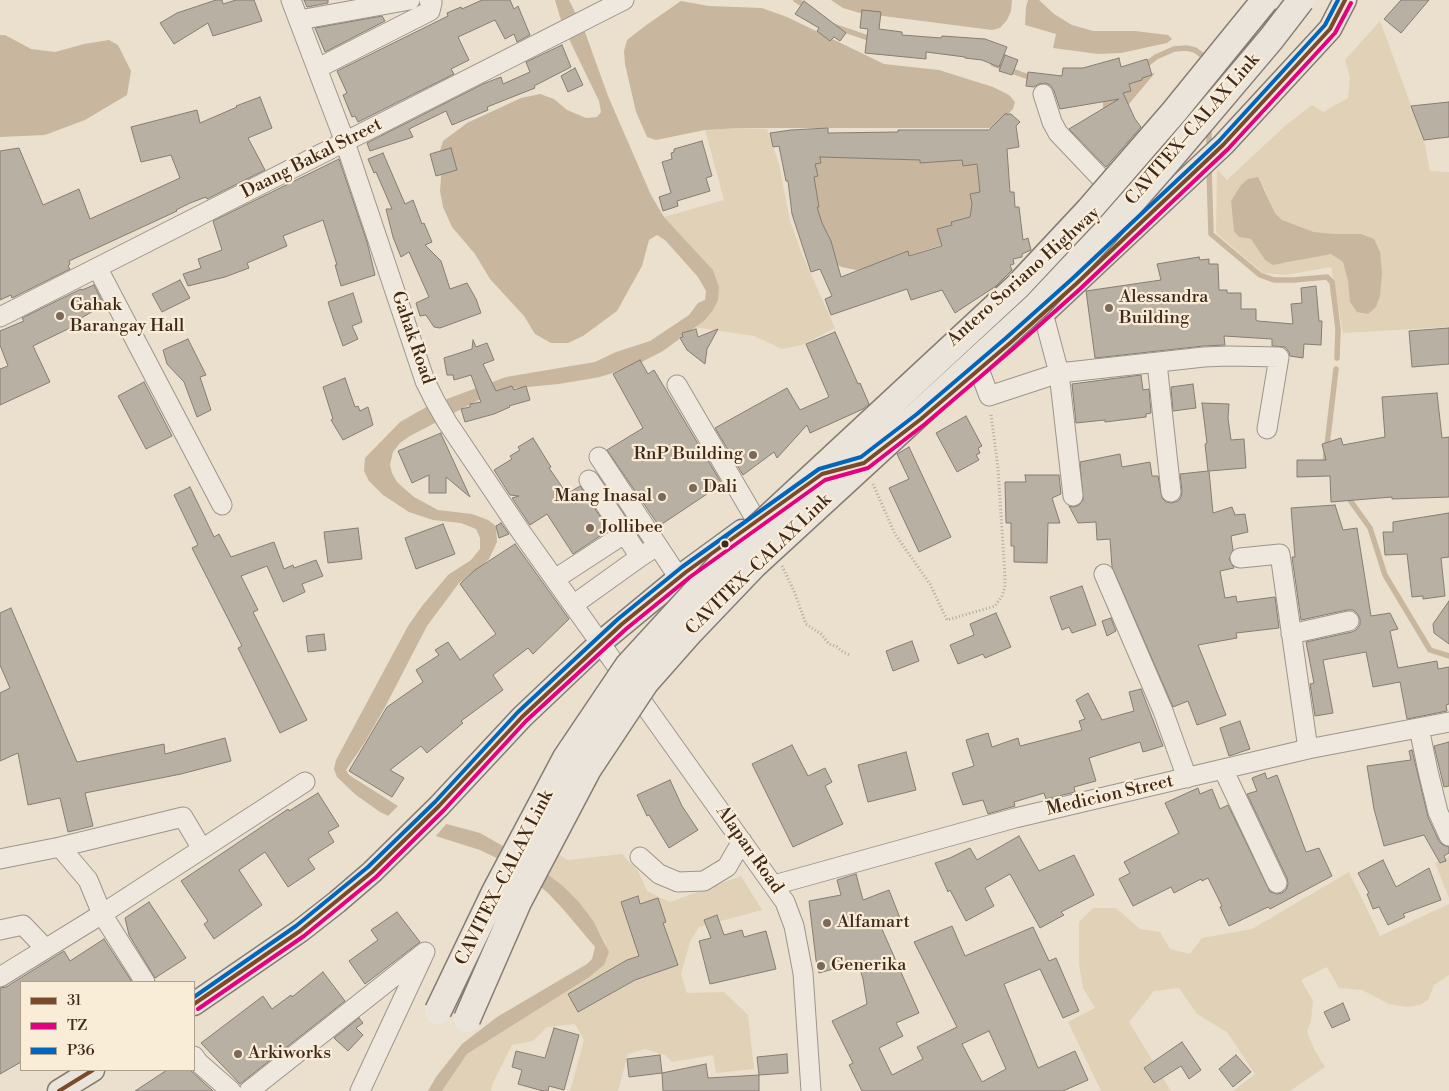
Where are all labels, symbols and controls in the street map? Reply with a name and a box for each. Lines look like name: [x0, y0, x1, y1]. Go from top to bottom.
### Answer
street label: CAVITEX–CALAX Link: [1121, 50, 1265, 210]
street label: Daang Bakal Street: [238, 114, 386, 204]
street label: Antero Soriano Highway: [943, 203, 1105, 351]
place label: Alessandra Building: [1119, 287, 1208, 330]
street label: Gahak Road: [386, 289, 438, 387]
place label: Gahak Barangay Hall: [70, 295, 184, 338]
marker: Alessandra Building: [1103, 302, 1115, 314]
marker: Gahak Barangay Hall: [54, 310, 66, 322]
place label: RnP Building: [633, 444, 743, 466]
marker: RnP Building: [747, 449, 759, 461]
place label: Dali: [703, 477, 737, 499]
marker: Dali: [687, 482, 699, 494]
place label: Mang Inasal: [554, 486, 652, 508]
street label: CAVITEX–CALAX Link: [682, 490, 836, 640]
marker: Mang Inasal: [656, 491, 668, 503]
place label: Jollibee: [600, 517, 663, 539]
marker: Jollibee: [584, 522, 596, 534]
unlabelled marker: [720, 539, 730, 549]
street label: Medicion Street: [1044, 771, 1176, 821]
street label: CAVITEX–CALAX Link: [451, 787, 559, 969]
street label: Alapan Road: [711, 802, 787, 898]
place label: Alfamart: [837, 912, 910, 934]
marker: Alfamart: [821, 917, 833, 929]
place label: Generika: [831, 955, 906, 977]
marker: Generika: [815, 960, 827, 972]
legend: [20, 981, 195, 1071]
text: 31: [67, 991, 81, 1010]
text: TZ: [67, 1016, 87, 1035]
text: P36: [67, 1041, 95, 1060]
place label: Arkiworks: [248, 1043, 331, 1065]
marker: Arkiworks: [232, 1048, 244, 1060]

